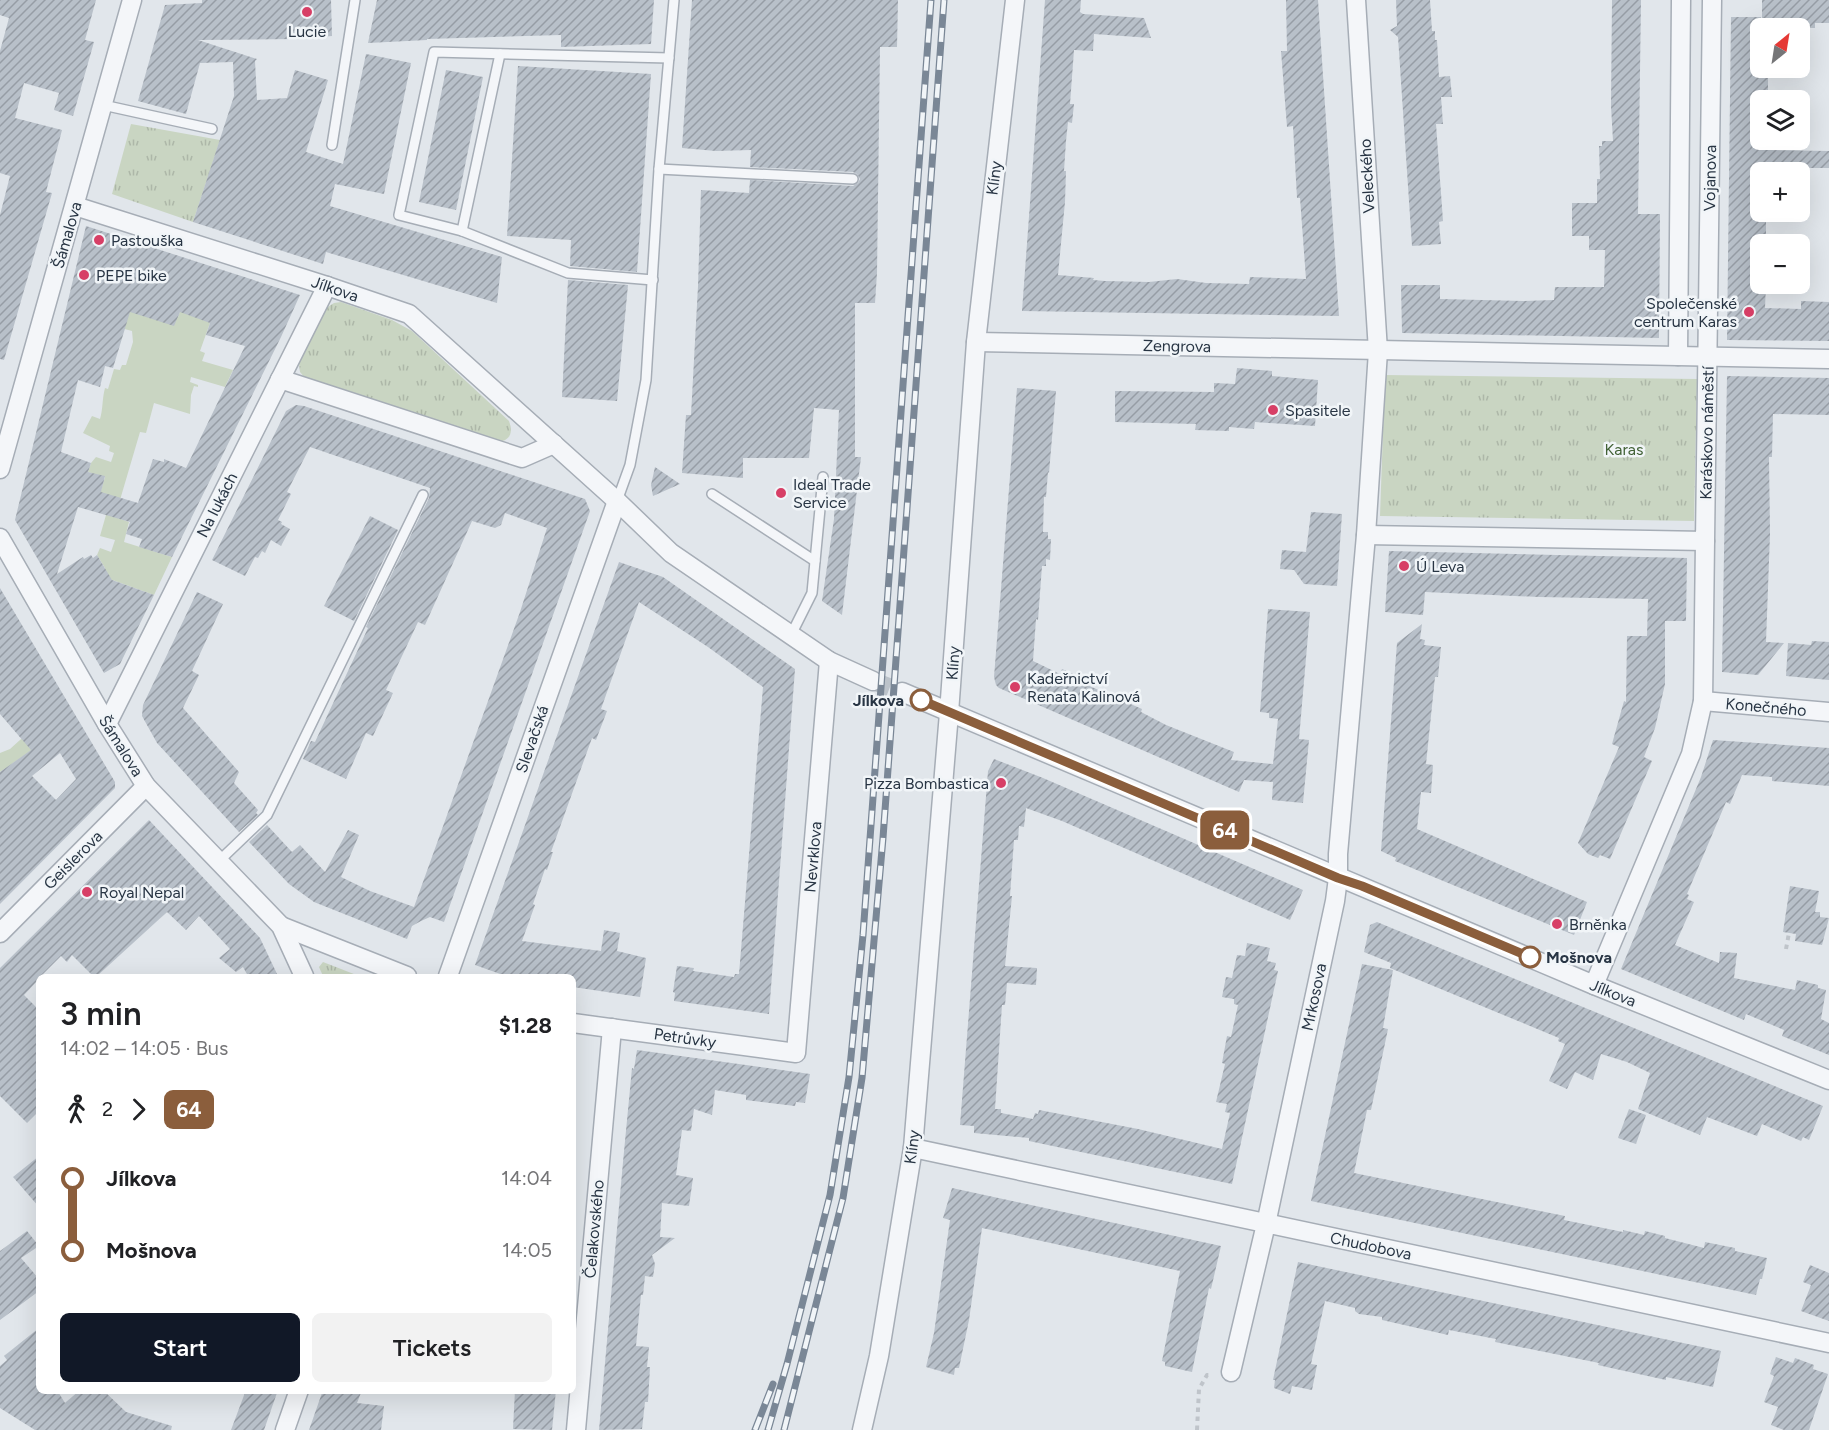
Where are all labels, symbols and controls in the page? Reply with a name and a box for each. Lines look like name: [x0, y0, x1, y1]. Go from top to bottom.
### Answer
marker: Lucie: [300, 5, 314, 19]
north arrow: [1750, 18, 1810, 78]
map controls: [1750, 18, 1810, 294]
place label: Lucie: [288, 22, 326, 41]
button: layers: [1750, 90, 1810, 150]
street label: Veleckého: [1356, 138, 1378, 214]
street label: Vojanova: [1700, 145, 1720, 211]
street label: Klíny: [982, 159, 1006, 196]
button: +: [1750, 162, 1810, 222]
street label: Šámalova: [48, 199, 86, 271]
place label: Pastouška: [111, 231, 183, 250]
marker: Pastouška: [92, 233, 106, 247]
button: −: [1750, 234, 1810, 294]
place label: PEPE bike: [96, 266, 167, 285]
marker: PEPE bike: [77, 268, 91, 282]
street label: Jílkova: [309, 272, 361, 306]
place label: Společenské centrum Karas: [1634, 294, 1737, 331]
marker: Společenské centrum Karas: [1742, 305, 1756, 319]
street label: Zengrova: [1143, 336, 1211, 356]
street label: Karáskovo náměstí: [1696, 365, 1718, 500]
place label: Spasitele: [1285, 401, 1351, 420]
marker: Spasitele: [1266, 403, 1280, 417]
park label: Karas: [1605, 440, 1643, 459]
street label: Na lukách: [193, 469, 241, 541]
place label: Ideal Trade Service: [793, 475, 871, 512]
marker: Ideal Trade Service: [774, 486, 788, 500]
place label: Ú Leva: [1416, 557, 1464, 576]
marker: Ú Leva: [1397, 559, 1411, 573]
street label: Klíny: [942, 645, 964, 681]
place label: Kadeřnictví Renata Kalinová: [1027, 669, 1140, 706]
marker: Kadeřnictví Renata Kalinová: [1008, 680, 1022, 694]
marker: Jílkova: [910, 689, 932, 711]
place label: Jílkova: [853, 691, 904, 710]
street label: Konečného: [1725, 694, 1807, 720]
street label: Slevačská: [512, 703, 552, 775]
street label: Šámalova: [95, 712, 147, 780]
place label: Pizza Bombastica: [864, 774, 989, 793]
marker: Pizza Bombastica: [994, 776, 1008, 790]
line badge: 64: [1198, 810, 1252, 850]
text: 64: [1212, 818, 1238, 843]
street label: Nevrklova: [800, 821, 826, 893]
street label: Geislerova: [40, 827, 106, 893]
place label: Royal Nepal: [99, 883, 184, 902]
marker: Royal Nepal: [80, 885, 94, 899]
place label: Brněnka: [1569, 915, 1627, 934]
marker: Brněnka: [1550, 917, 1564, 931]
marker: Mošnova: [1519, 946, 1541, 968]
place label: Mošnova: [1546, 948, 1612, 967]
street label: Mrkosova: [1298, 961, 1330, 1033]
street label: Jílkova: [1587, 975, 1639, 1011]
text: 3 min: [60, 994, 142, 1033]
text: $1.28: [499, 1012, 552, 1039]
street label: Petrůvky: [653, 1024, 718, 1052]
text: 14:02 – 14:05 · Bus: [60, 1036, 228, 1060]
icon: walk: [60, 1093, 93, 1126]
icon: forward: [122, 1093, 155, 1126]
text: 2: [102, 1097, 113, 1121]
text: 64: [176, 1097, 202, 1122]
street label: Klíny: [900, 1128, 924, 1165]
text: Jílkova: [106, 1165, 177, 1192]
text: 14:04: [501, 1166, 552, 1190]
street label: Čelakovského: [580, 1179, 608, 1279]
street label: Chudobova: [1329, 1228, 1413, 1264]
text: Mošnova: [106, 1237, 197, 1264]
text: 14:05: [502, 1238, 552, 1262]
button: Start: [60, 1313, 300, 1382]
button: Tickets: [312, 1313, 552, 1382]

